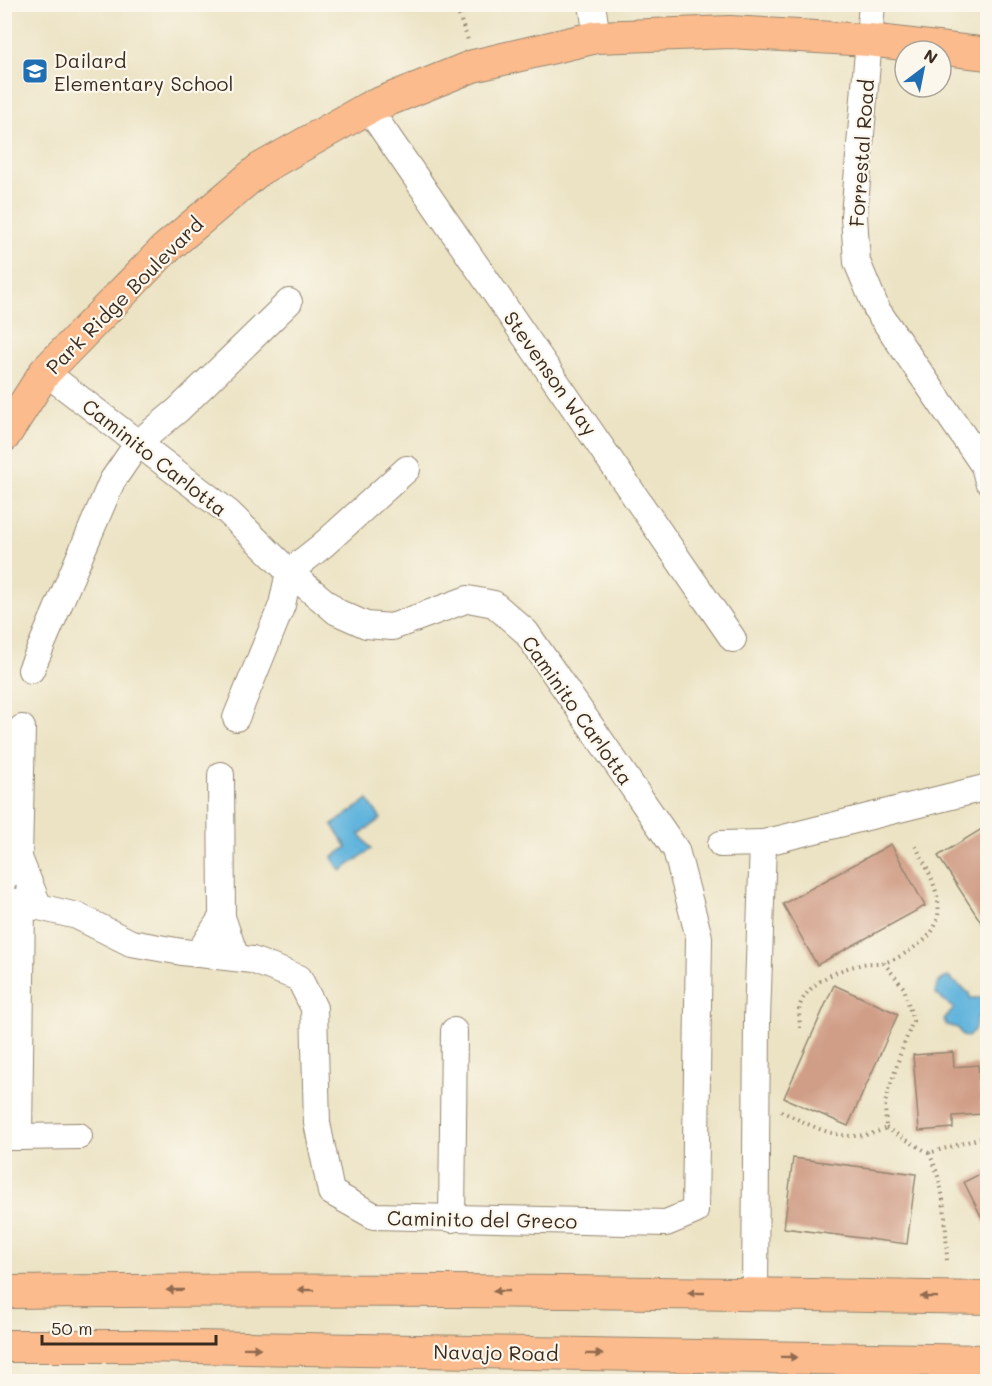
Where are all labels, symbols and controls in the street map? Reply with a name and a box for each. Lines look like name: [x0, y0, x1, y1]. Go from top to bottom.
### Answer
north arrow: [893, 39, 953, 99]
text: N: [920, 44, 942, 68]
place label: Dailard Elementary School: [54, 47, 233, 96]
school or university icon: Dailard Elementary School: [20, 56, 50, 86]
street label: Forrestal Road: [843, 78, 879, 228]
street label: Park Ridge Boulevard: [40, 211, 208, 379]
street label: Stevenson Way: [498, 306, 604, 440]
street label: Caminito Carlotta: [77, 392, 233, 522]
street label: Caminito Carlotta: [517, 630, 639, 790]
street label: Caminito del Greco: [387, 1204, 578, 1234]
one-way arrow: [166, 1285, 185, 1295]
one-way arrow: [297, 1285, 316, 1295]
one-way arrow: [492, 1286, 511, 1296]
one-way arrow: [687, 1288, 706, 1298]
one-way arrow: [920, 1292, 939, 1302]
scale bar: [42, 1308, 216, 1346]
text: 50 m: [51, 1316, 93, 1340]
street label: Navajo Road: [433, 1338, 559, 1366]
one-way arrow: [242, 1343, 261, 1353]
one-way arrow: [584, 1349, 603, 1359]
one-way arrow: [779, 1352, 798, 1362]

